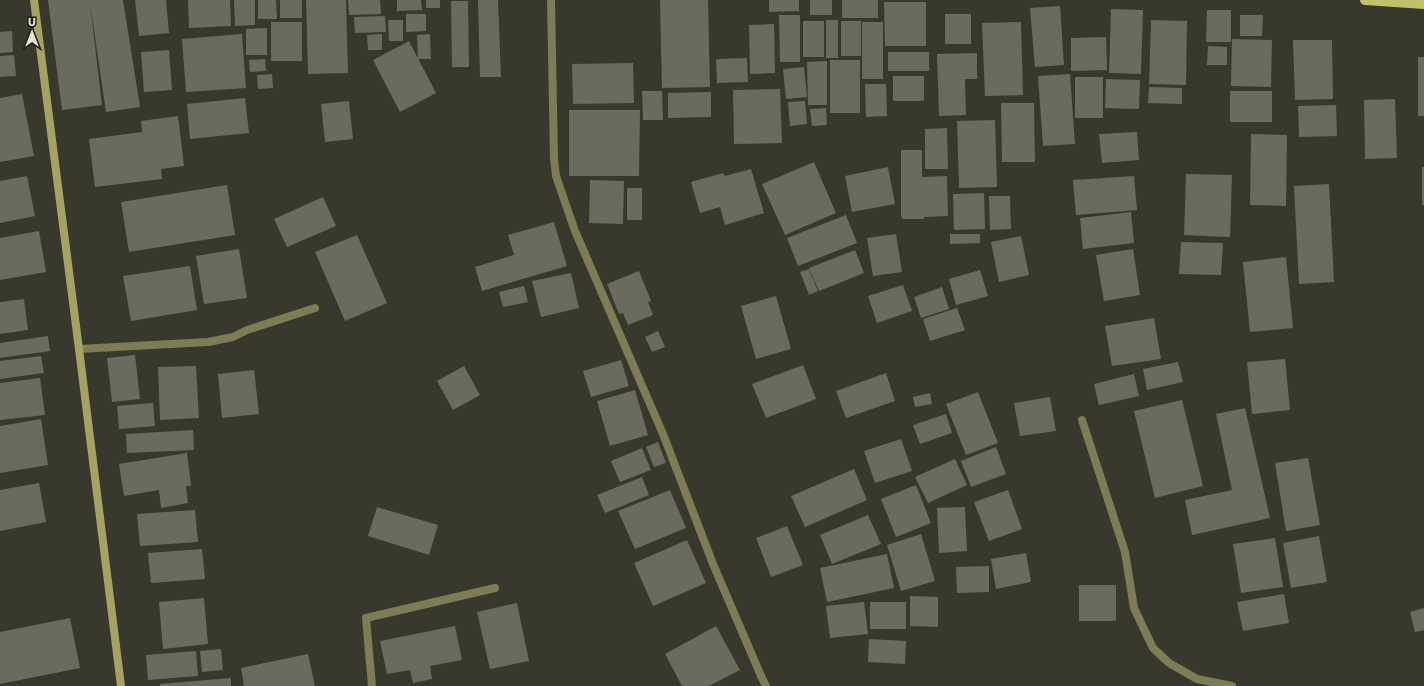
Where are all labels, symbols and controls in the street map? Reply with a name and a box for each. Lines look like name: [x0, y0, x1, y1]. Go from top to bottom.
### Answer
north arrow: [12, 12, 52, 52]
text: U: [28, 16, 36, 29]

